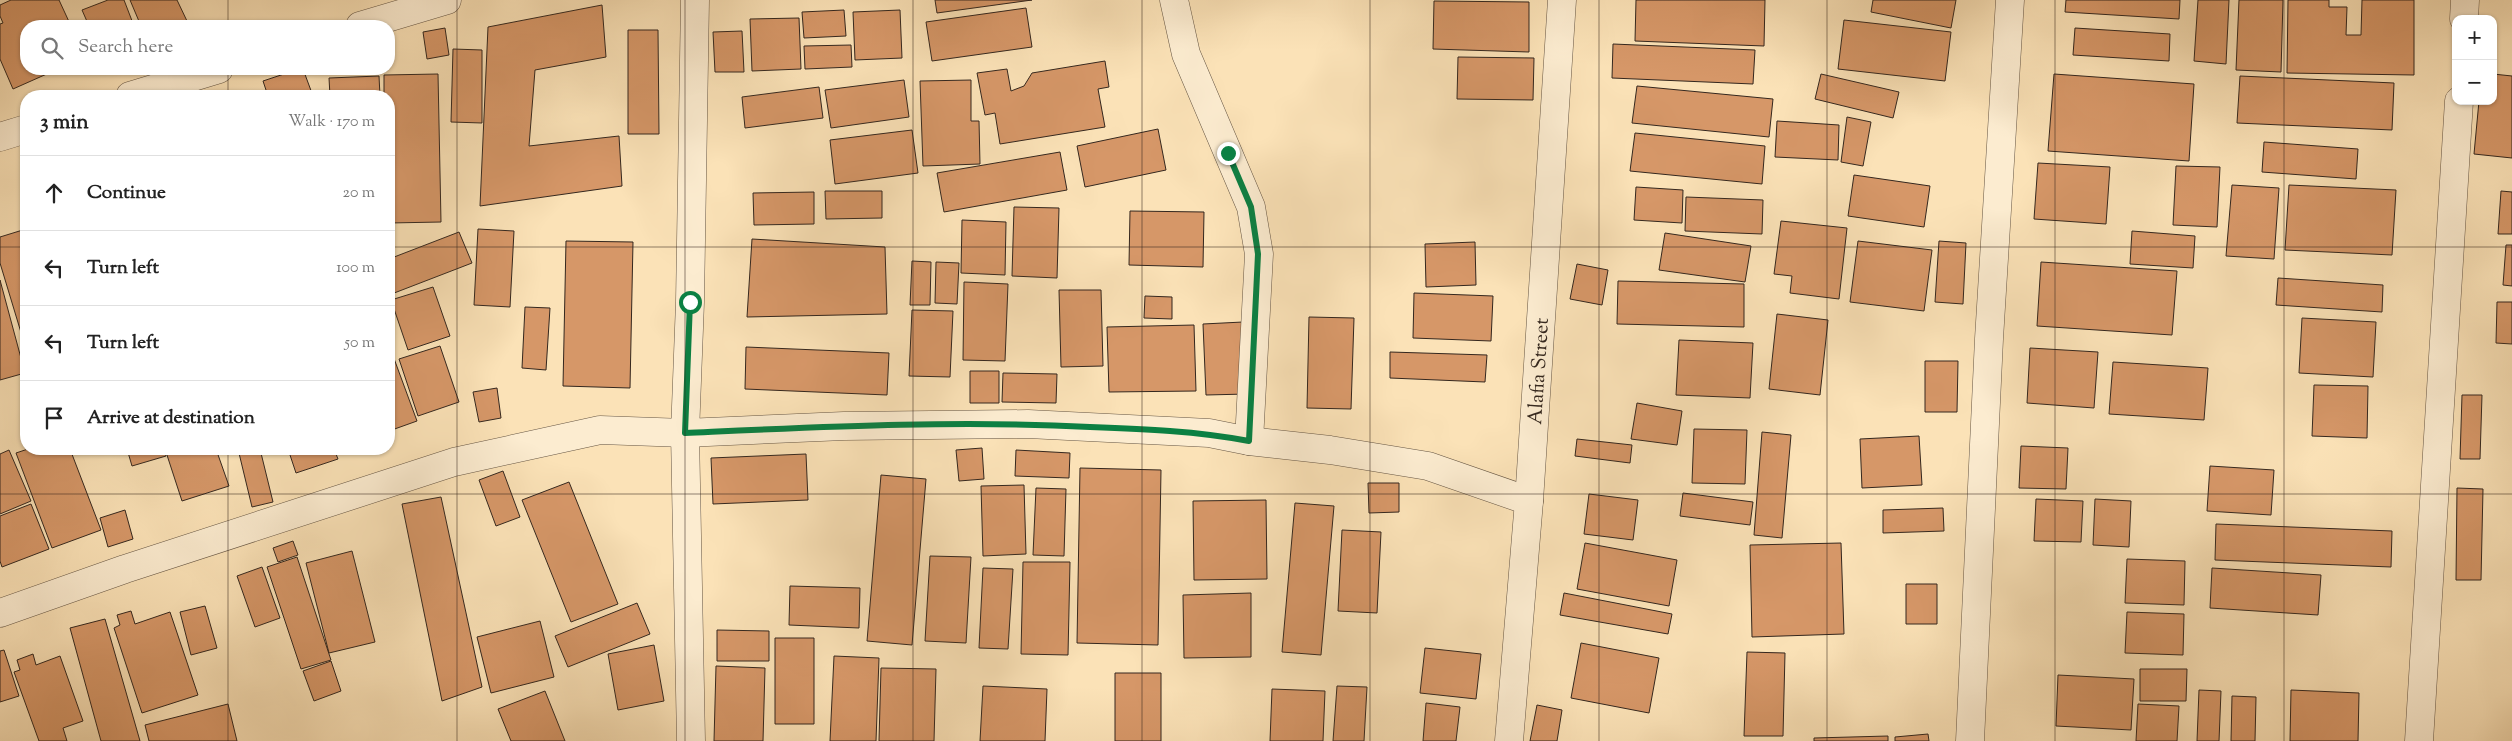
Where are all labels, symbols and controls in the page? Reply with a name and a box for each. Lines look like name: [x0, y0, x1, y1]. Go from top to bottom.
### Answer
map controls: [2452, 15, 2497, 105]
button: +: [2452, 15, 2497, 60]
search box: [20, 20, 395, 75]
icon: search: [38, 34, 66, 62]
text: Search here: [78, 34, 173, 61]
button: −: [2452, 60, 2497, 105]
text: 3 min: [40, 108, 89, 138]
text: Walk · 170 m: [288, 111, 375, 134]
route end: [1217, 142, 1240, 165]
icon: ahead: [40, 179, 68, 207]
text: Continue: [87, 180, 166, 207]
text: 20 m: [342, 182, 375, 205]
icon: left: [40, 254, 68, 282]
text: Turn left: [87, 255, 159, 282]
text: 100 m: [336, 257, 375, 280]
route start: [679, 291, 702, 314]
street label: Alafia Street: [1522, 317, 1558, 426]
icon: left: [40, 329, 68, 357]
text: Turn left: [87, 330, 159, 357]
text: 50 m: [344, 332, 375, 355]
icon: arrive: [40, 404, 68, 432]
text: Arrive at destination: [87, 405, 255, 432]

